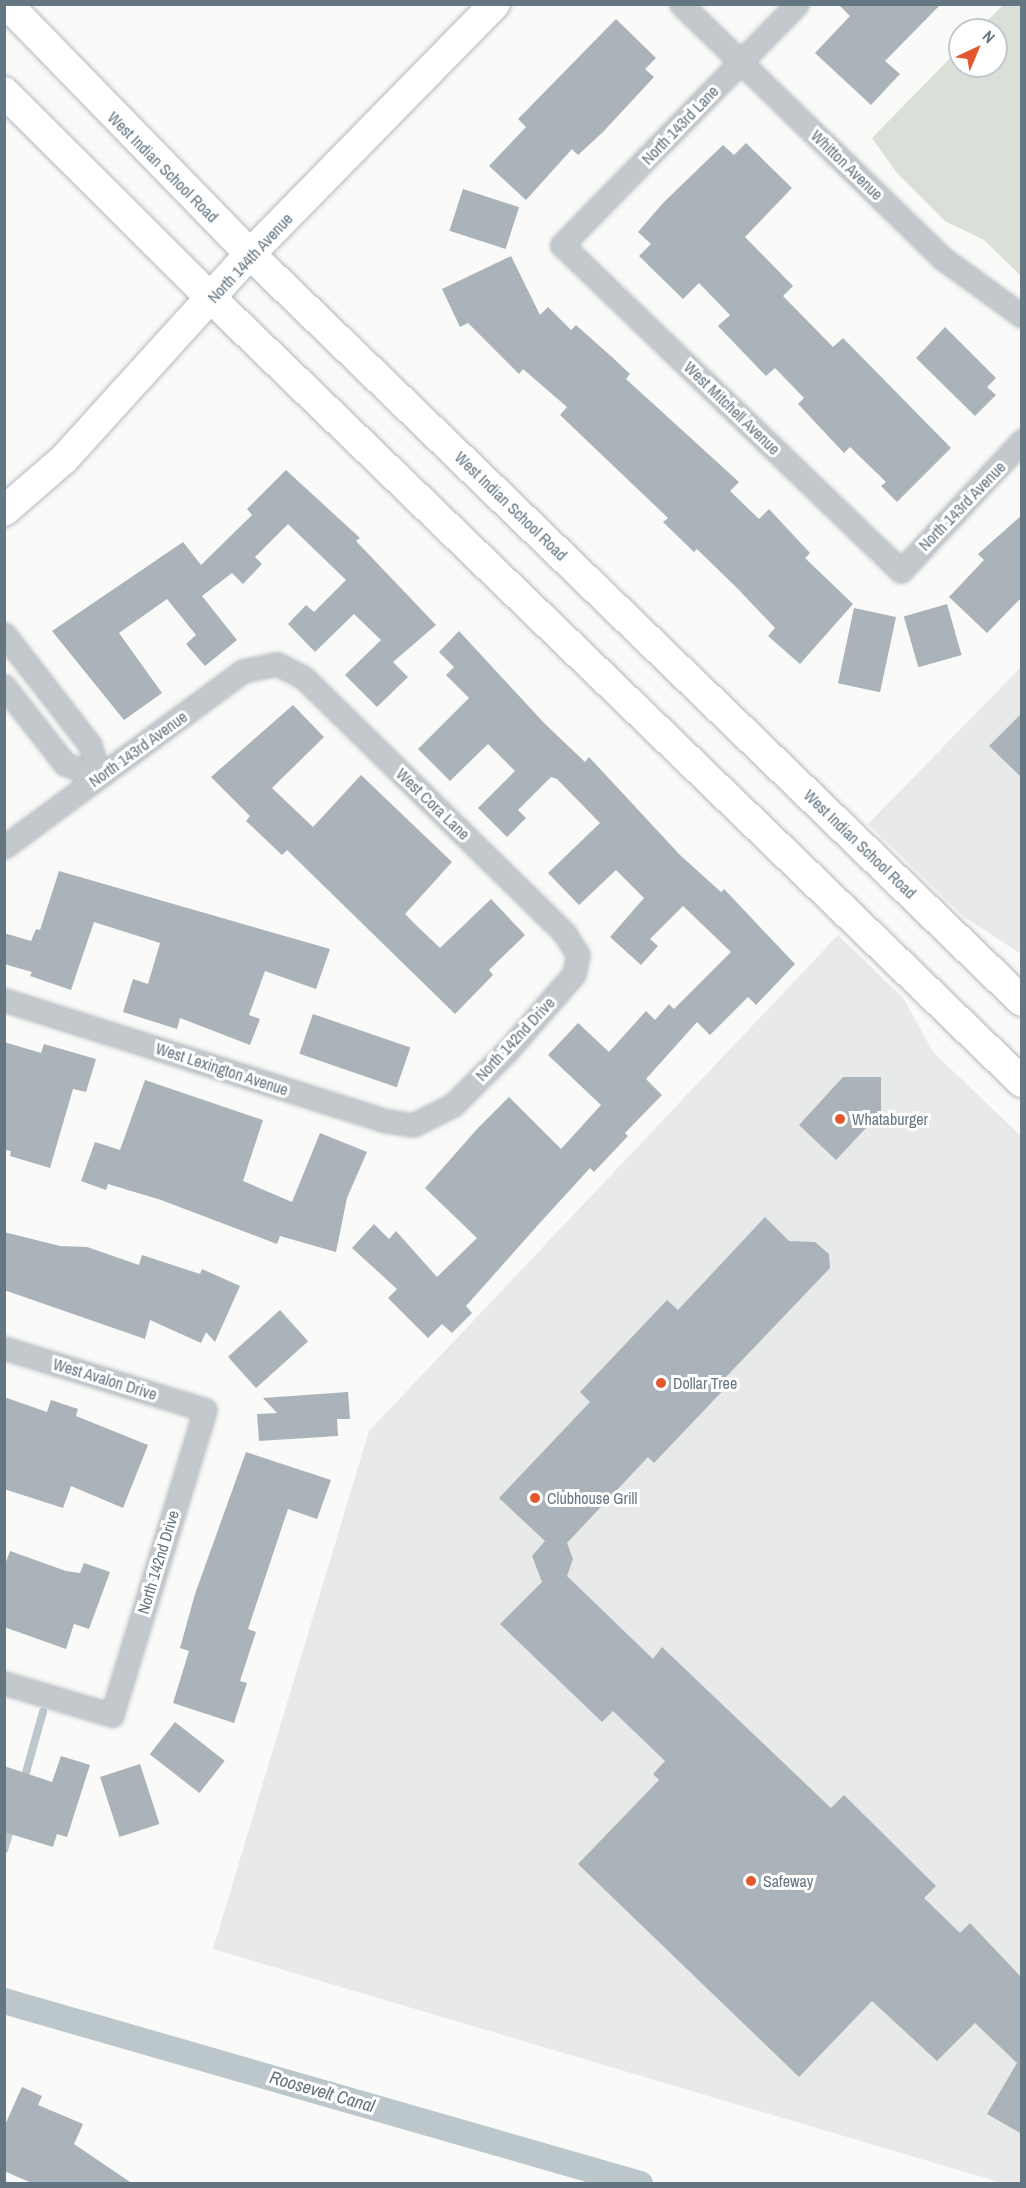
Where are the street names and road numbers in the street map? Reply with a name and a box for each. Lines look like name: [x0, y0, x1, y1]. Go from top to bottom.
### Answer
street label: North 143rd Lane: [638, 82, 722, 168]
street label: West Indian School Road: [104, 108, 222, 226]
street label: Whitton Avenue: [807, 126, 887, 204]
street label: North 144th Avenue: [203, 209, 297, 307]
street label: West Mitchell Avenue: [680, 357, 784, 459]
street label: West Indian School Road: [451, 447, 571, 565]
street label: North 143rd Avenue: [914, 457, 1010, 555]
street label: North 143rd Avenue: [85, 707, 191, 791]
street label: West Cora Lane: [392, 764, 474, 844]
street label: West Indian School Road: [800, 785, 920, 903]
street label: North 142nd Drive: [471, 993, 559, 1085]
street label: West Lexington Avenue: [153, 1038, 291, 1100]
street label: West Avalon Drive: [50, 1354, 160, 1404]
street label: North 142nd Drive: [133, 1508, 183, 1616]

